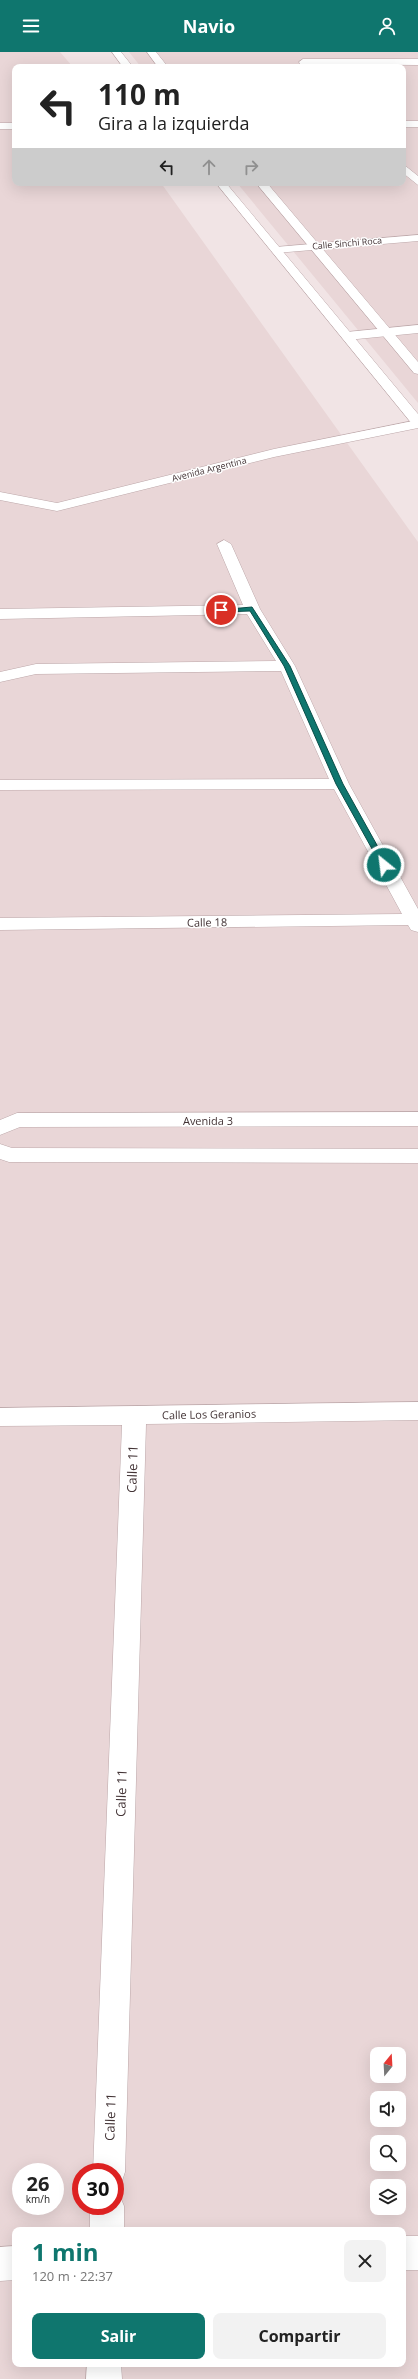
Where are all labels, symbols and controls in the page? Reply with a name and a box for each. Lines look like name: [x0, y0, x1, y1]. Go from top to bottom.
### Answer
text: Navio: [183, 14, 235, 38]
icon: menu: [20, 15, 42, 37]
icon: person: [376, 15, 398, 37]
text: 110 m: [98, 75, 181, 113]
icon: left: [32, 80, 84, 132]
text: Gira a la izquierda: [98, 111, 250, 135]
icon: left: [156, 156, 178, 178]
icon: ahead: [198, 156, 220, 178]
icon: right: [240, 156, 262, 178]
street label: Calle Sinchi Roca: [312, 233, 382, 253]
street label: Avenida Argentina: [170, 453, 248, 485]
pin: [204, 593, 238, 627]
icon: arrive: [210, 599, 232, 621]
position arrow: [363, 844, 405, 886]
street label: Calle 18: [187, 914, 227, 930]
street label: Avenida 3: [183, 1113, 233, 1128]
street label: Calle Los Geranios: [162, 1406, 256, 1422]
street label: Calle 11: [122, 1445, 142, 1493]
street label: Calle 11: [111, 1769, 131, 1817]
north arrow: [370, 2047, 406, 2083]
map controls: [370, 2047, 406, 2215]
button: sound: [370, 2091, 406, 2127]
street label: Calle 11: [100, 2093, 120, 2141]
button: search: [370, 2135, 406, 2171]
speed limit sign: 30: [72, 2163, 124, 2215]
text: 26: [27, 2170, 49, 2197]
button: layers: [370, 2179, 406, 2215]
text: km/h: [26, 2192, 50, 2206]
text: 1 min: [32, 2235, 99, 2268]
button: close: [344, 2240, 386, 2282]
text: 120 m · 22:37: [32, 2267, 113, 2285]
button: Salir: [32, 2313, 205, 2359]
button: Compartir: [213, 2313, 386, 2359]

